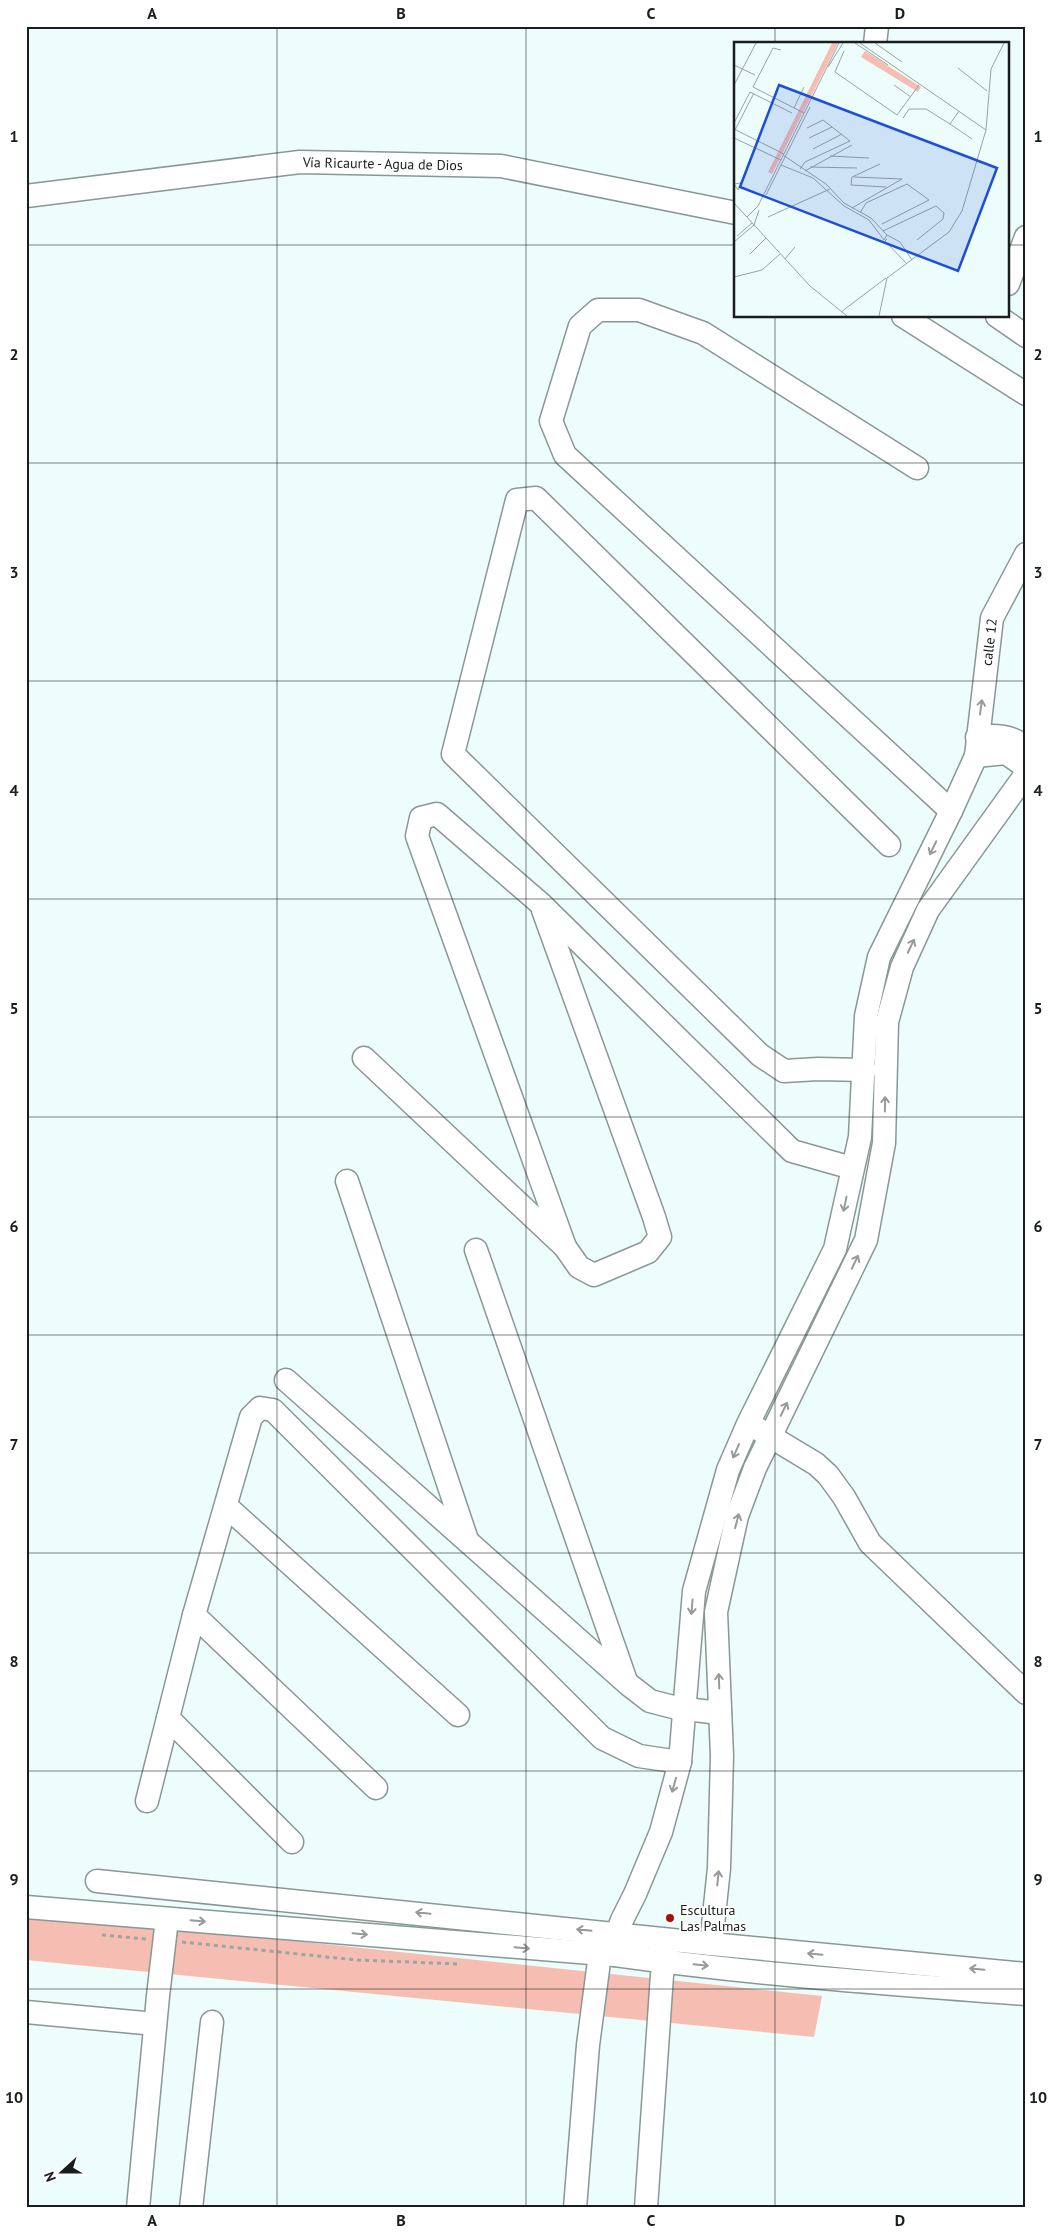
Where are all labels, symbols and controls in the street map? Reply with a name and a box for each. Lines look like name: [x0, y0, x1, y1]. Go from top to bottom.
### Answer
text: A: [147, 3, 157, 23]
text: B: [396, 3, 406, 23]
text: C: [647, 3, 656, 23]
text: D: [895, 3, 905, 23]
inset map: [734, 42, 1010, 318]
text: 1: [9, 126, 19, 146]
text: 1: [1033, 126, 1043, 146]
street label: Vía Ricaurte - Agua de Dios: [302, 153, 463, 174]
text: 2: [9, 344, 19, 364]
text: 2: [1033, 344, 1043, 364]
text: 3: [9, 562, 19, 582]
text: 3: [1033, 562, 1043, 582]
street label: calle 12: [978, 617, 1001, 667]
one-way arrow: [976, 700, 986, 716]
text: 4: [9, 780, 19, 800]
text: 4: [1033, 780, 1043, 800]
one-way arrow: [928, 840, 937, 855]
one-way arrow: [907, 939, 917, 954]
text: 5: [9, 998, 19, 1018]
text: 5: [1033, 998, 1043, 1018]
one-way arrow: [880, 1096, 890, 1112]
one-way arrow: [840, 1196, 849, 1212]
text: 6: [9, 1216, 19, 1236]
text: 6: [1033, 1216, 1043, 1236]
one-way arrow: [850, 1255, 860, 1270]
one-way arrow: [779, 1401, 789, 1416]
text: 7: [9, 1434, 19, 1454]
text: 7: [1033, 1434, 1043, 1454]
one-way arrow: [731, 1443, 741, 1458]
one-way arrow: [733, 1514, 742, 1530]
one-way arrow: [688, 1598, 697, 1614]
text: 8: [9, 1651, 19, 1671]
text: 8: [1033, 1651, 1043, 1671]
one-way arrow: [714, 1673, 723, 1689]
one-way arrow: [669, 1777, 678, 1793]
text: 9: [9, 1869, 19, 1889]
text: 9: [1033, 1869, 1043, 1889]
one-way arrow: [713, 1871, 723, 1887]
place label: Escultura Las Palmas: [680, 1901, 746, 1935]
one-way arrow: [415, 1908, 431, 1918]
marker: Escultura Las Palmas: [664, 1912, 676, 1924]
one-way arrow: [189, 1917, 205, 1926]
one-way arrow: [576, 1925, 592, 1935]
one-way arrow: [351, 1930, 367, 1939]
one-way arrow: [513, 1943, 529, 1952]
one-way arrow: [808, 1949, 824, 1959]
one-way arrow: [692, 1961, 708, 1970]
one-way arrow: [969, 1964, 985, 1974]
text: 10: [5, 2087, 23, 2107]
text: 10: [1029, 2087, 1047, 2107]
north arrow: [38, 2146, 88, 2196]
text: N: [40, 2169, 60, 2184]
text: A: [147, 2210, 157, 2230]
text: B: [396, 2210, 406, 2230]
text: C: [647, 2210, 656, 2230]
text: D: [895, 2210, 905, 2230]

